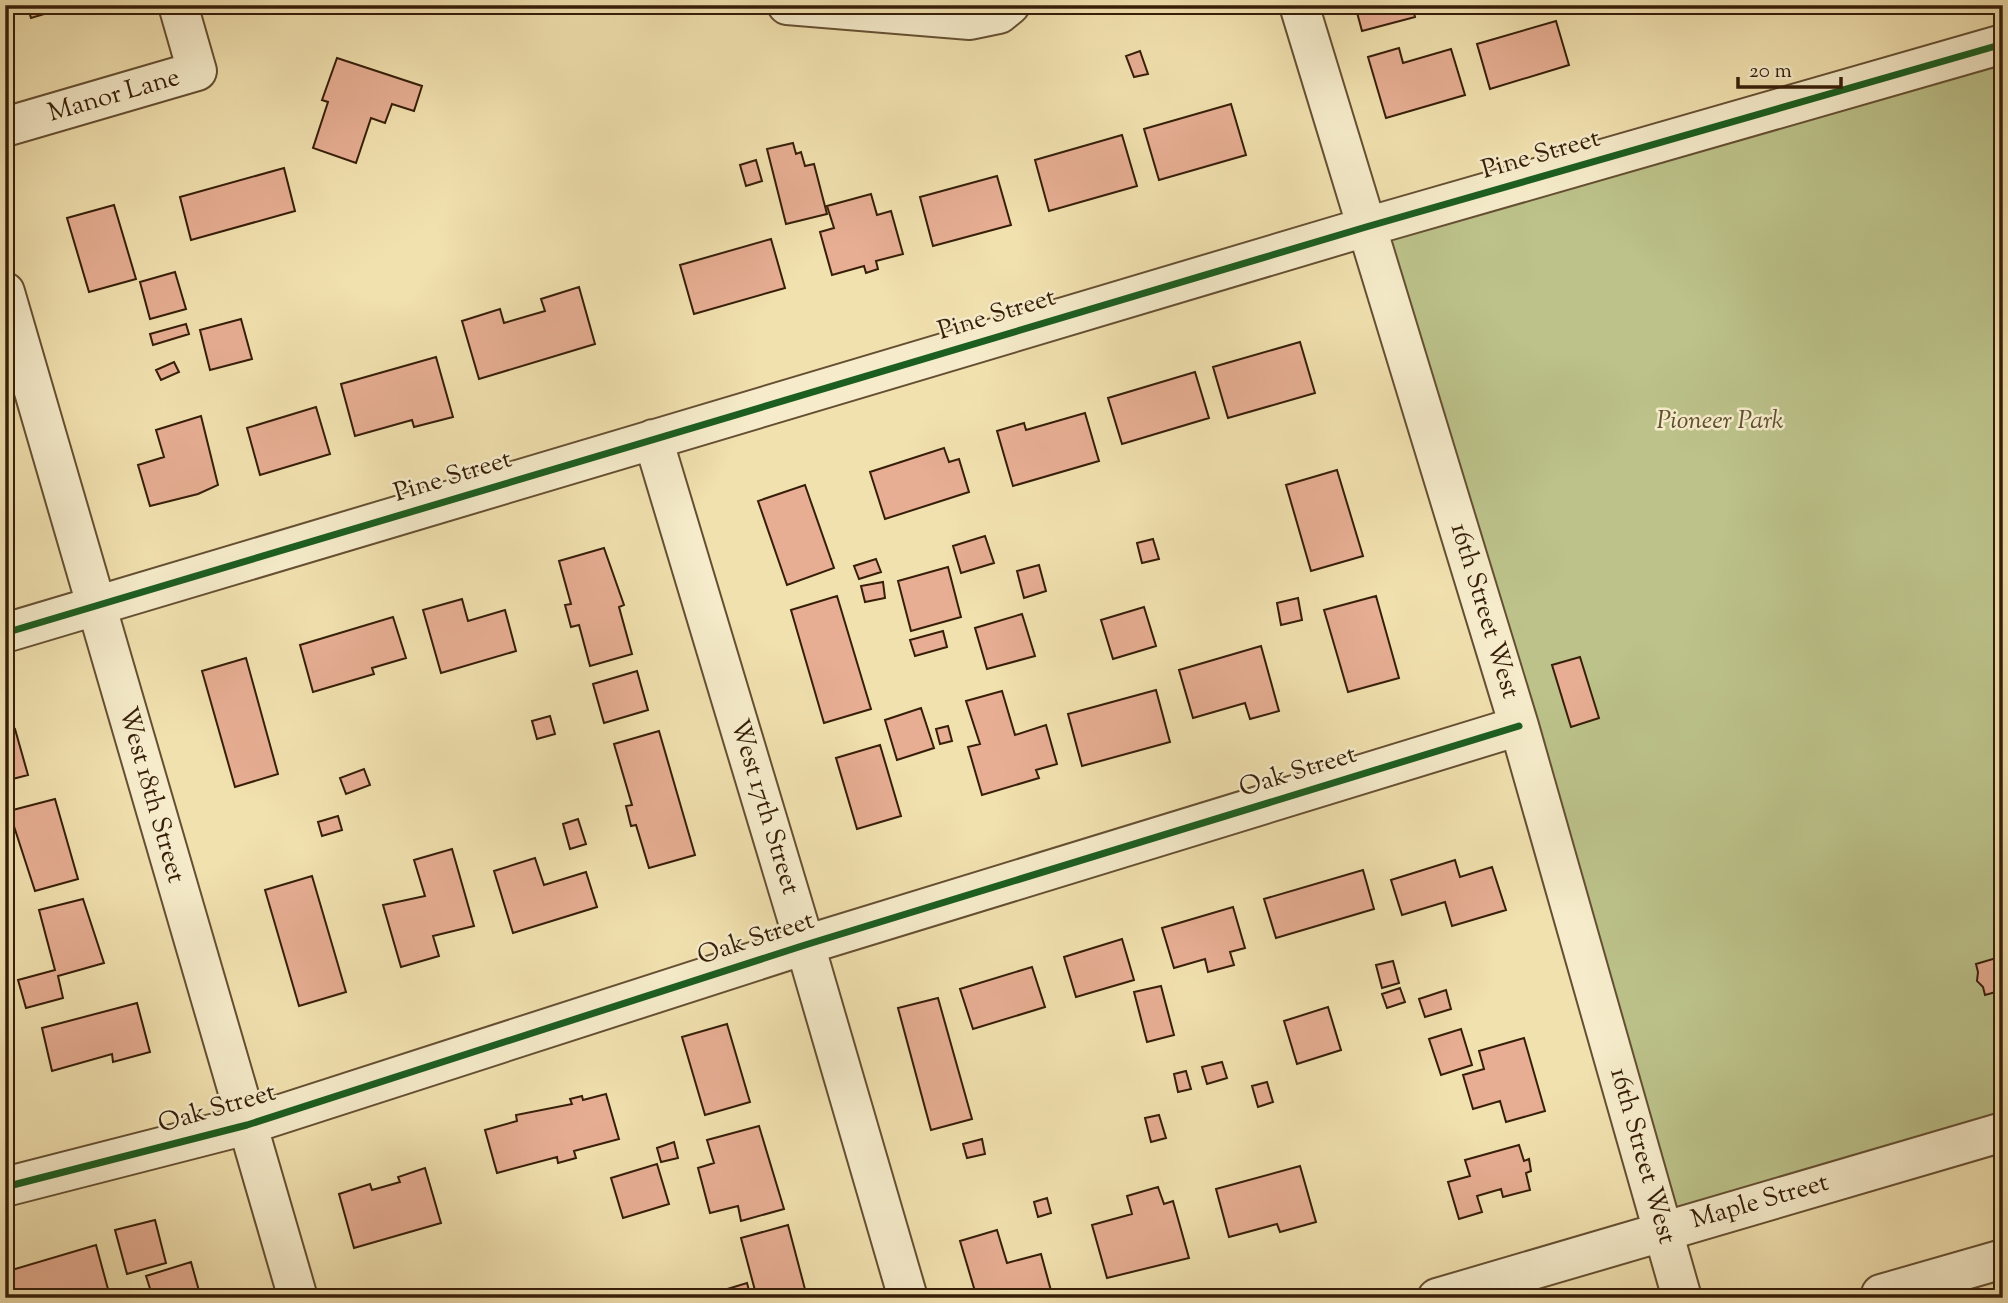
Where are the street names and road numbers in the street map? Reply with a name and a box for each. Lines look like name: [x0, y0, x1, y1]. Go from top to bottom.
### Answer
street label: Manor Lane: [44, 60, 184, 132]
street label: Pine Street: [1477, 120, 1605, 190]
street label: Pine Street: [933, 280, 1061, 350]
street label: Pine Street: [389, 442, 517, 512]
street label: 16th Street West: [1440, 519, 1528, 703]
street label: West 18th Street: [108, 703, 194, 888]
street label: West 17th Street: [720, 715, 808, 899]
street label: Oak Street: [1235, 737, 1361, 807]
street label: Oak Street: [693, 903, 819, 975]
street label: 16th Street West: [1599, 1064, 1685, 1248]
street label: Oak Street: [154, 1075, 280, 1143]
street label: Maple Street: [1687, 1165, 1833, 1239]

